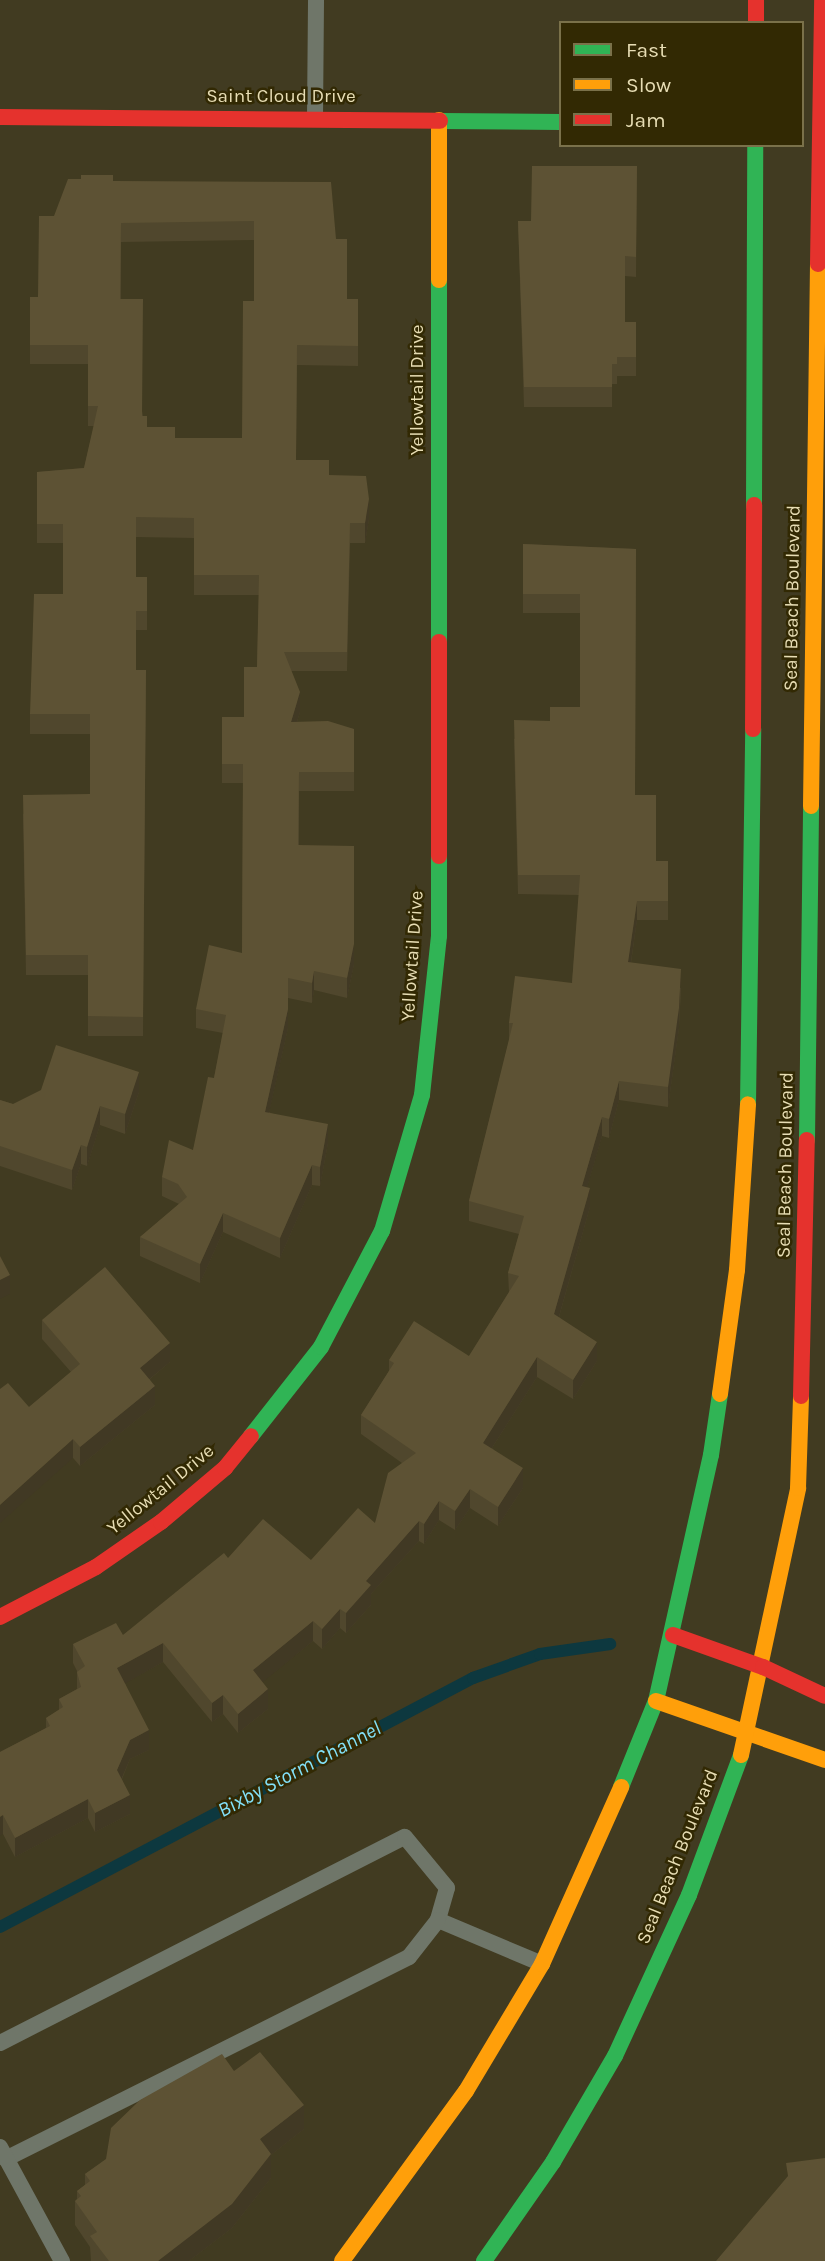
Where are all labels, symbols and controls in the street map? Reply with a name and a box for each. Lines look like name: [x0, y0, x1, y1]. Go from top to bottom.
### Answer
legend: [559, 21, 804, 147]
text: Fast: [626, 38, 667, 62]
text: Slow: [626, 73, 671, 97]
street label: Saint Cloud Drive: [206, 86, 356, 108]
text: Jam: [626, 108, 666, 132]
street label: Yellowtail Drive: [407, 324, 429, 456]
street label: Seal Beach Boulevard: [780, 505, 806, 691]
street label: Yellowtail Drive: [397, 890, 429, 1022]
street label: Seal Beach Boulevard: [773, 1072, 799, 1258]
street label: Yellowtail Drive: [103, 1440, 219, 1540]
water label: Bixby Storm Channel: [213, 1715, 385, 1823]
street label: Seal Beach Boulevard: [633, 1766, 723, 1948]

